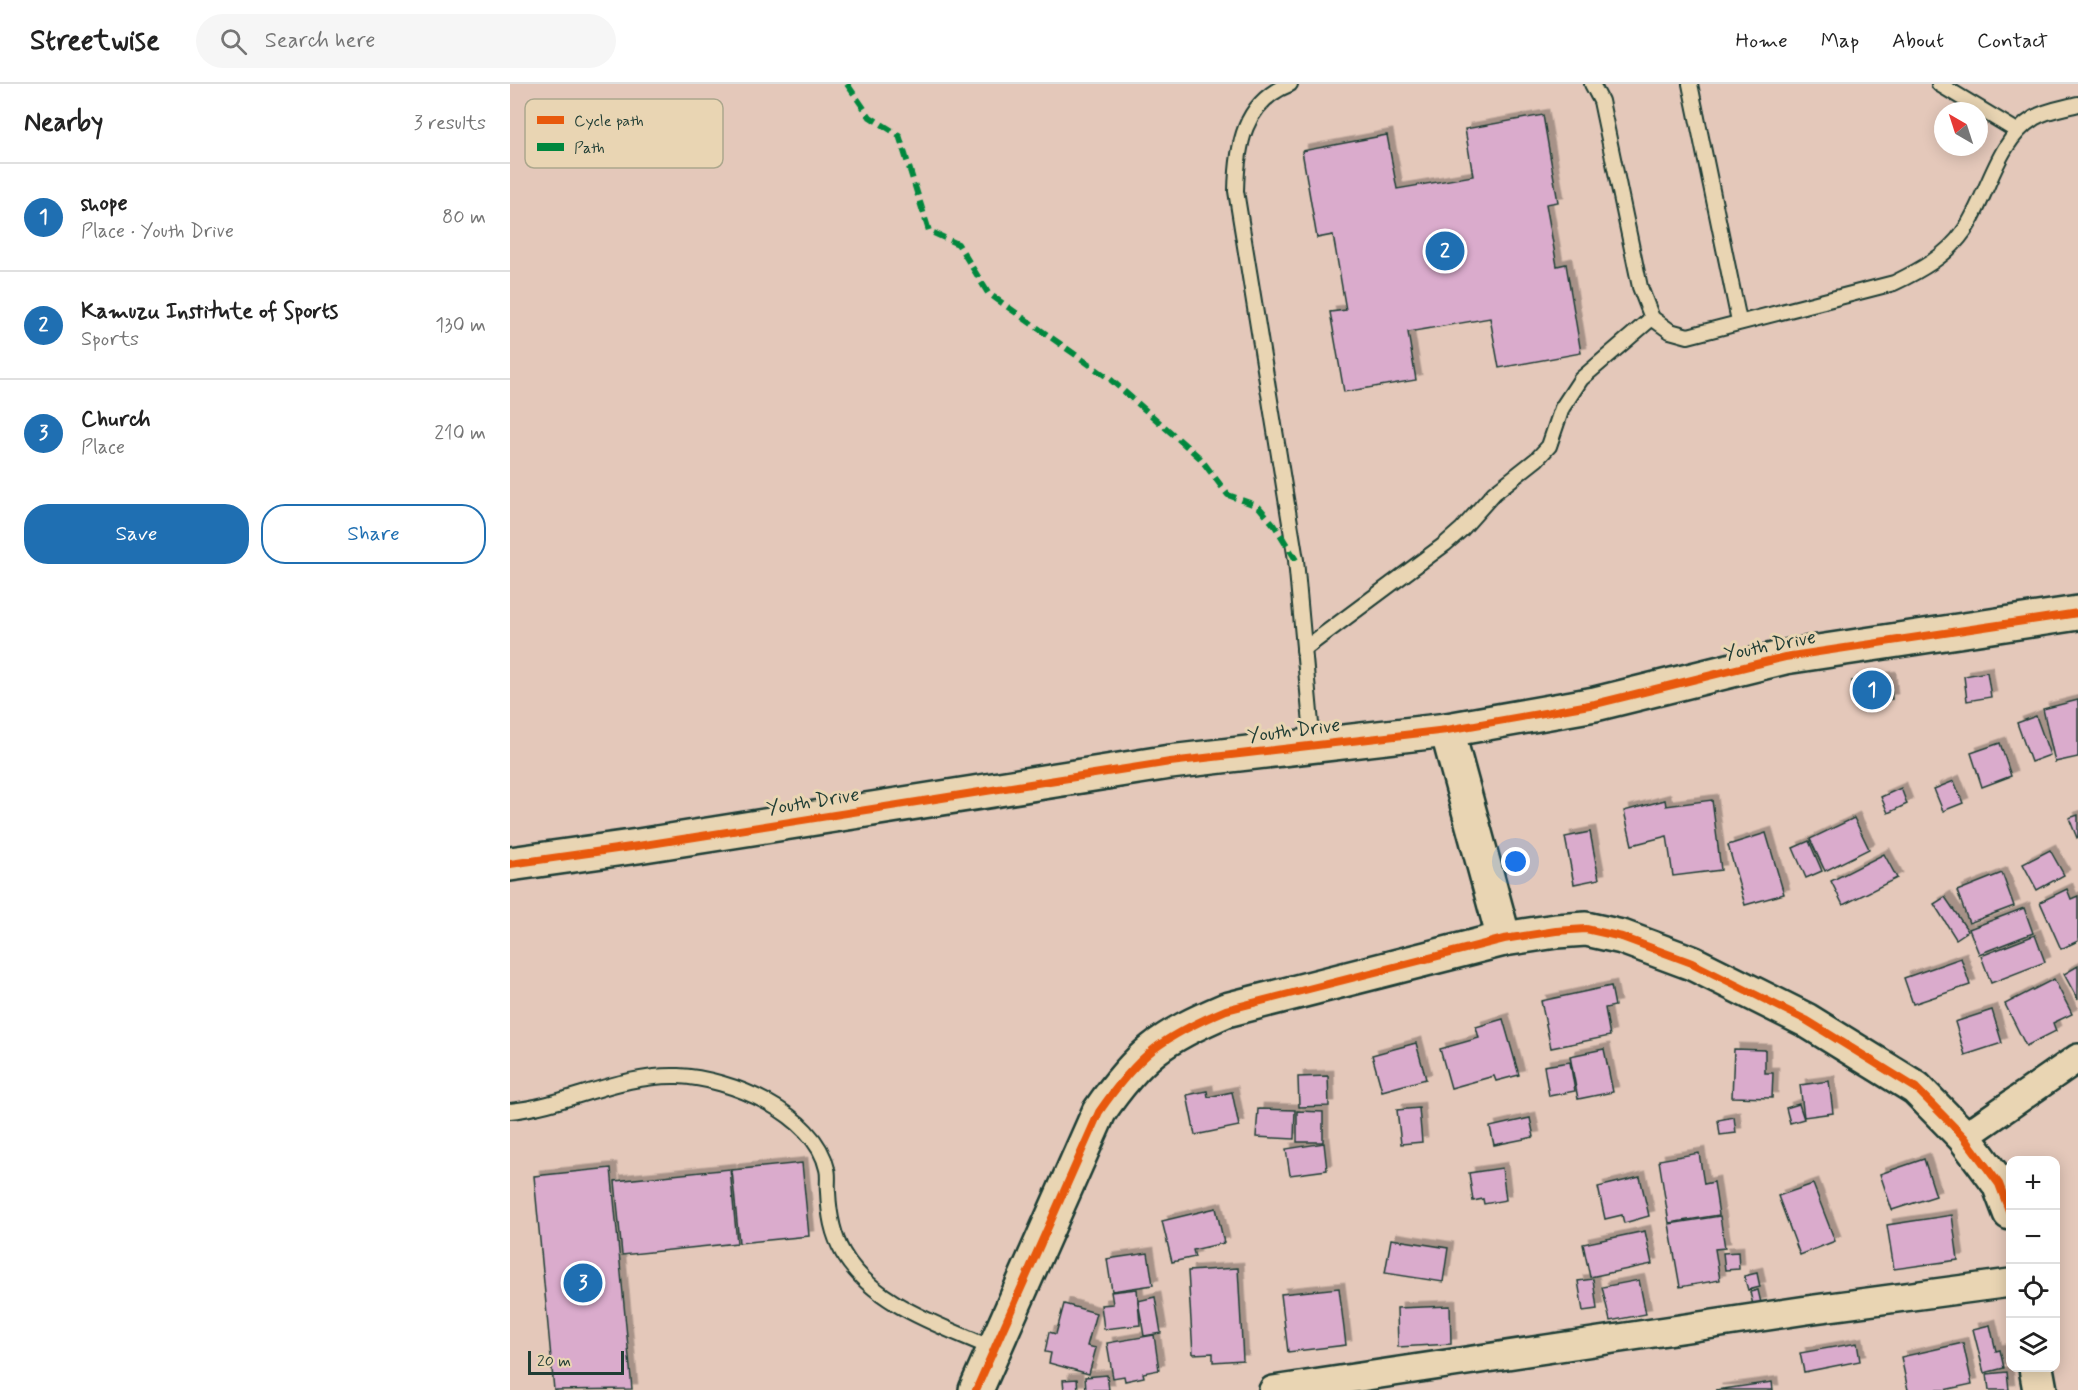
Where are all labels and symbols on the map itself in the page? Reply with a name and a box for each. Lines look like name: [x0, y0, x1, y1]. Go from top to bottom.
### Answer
legend: [525, 99, 723, 168]
north arrow: [1934, 102, 1988, 156]
text: Cycle path: [574, 111, 644, 132]
text: Path: [574, 138, 605, 159]
pin: 2: [1426, 228, 1464, 274]
street label: Youth Drive: [1722, 624, 1818, 668]
pin: 1: [1852, 668, 1892, 712]
street label: Youth Drive: [1246, 712, 1342, 750]
street label: Youth Drive: [765, 781, 861, 823]
your location: [1501, 847, 1530, 876]
pin: 3: [564, 1260, 602, 1306]
scale bar: [528, 1348, 624, 1376]

